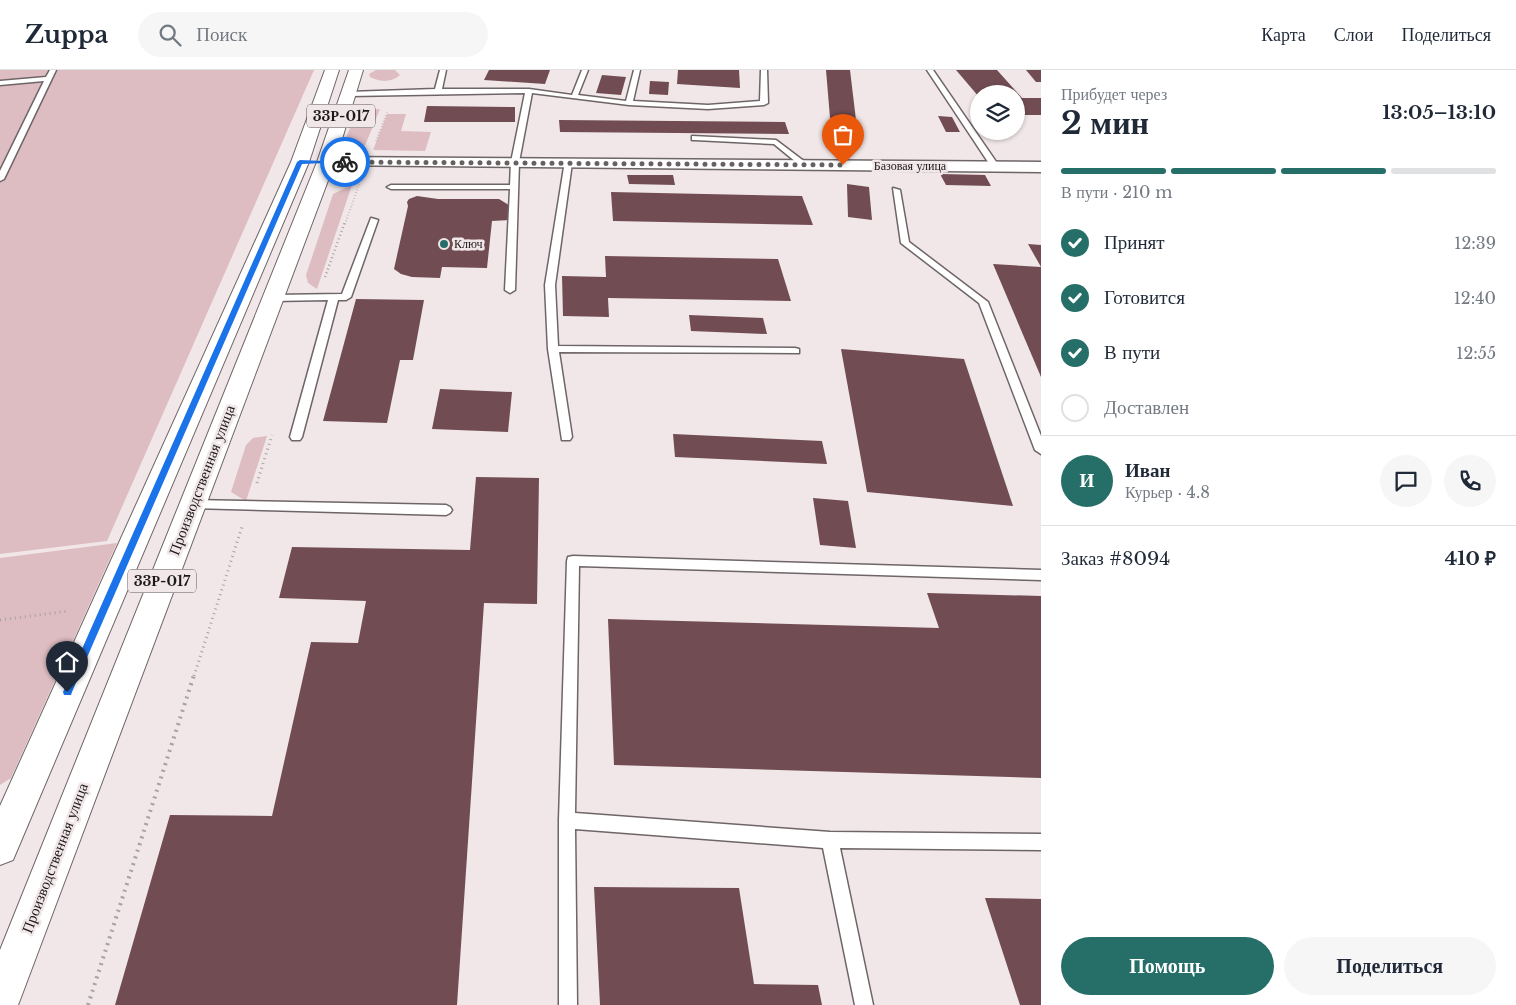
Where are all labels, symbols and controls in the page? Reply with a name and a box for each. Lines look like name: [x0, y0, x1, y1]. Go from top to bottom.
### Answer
search box: [138, 12, 488, 57]
text: Zuppa: [25, 20, 108, 49]
icon: search: [156, 21, 184, 49]
text: Поиск: [196, 23, 247, 46]
text: Карта: [1261, 24, 1306, 46]
text: Слои: [1334, 24, 1373, 46]
text: Поделиться: [1401, 24, 1491, 46]
text: Прибудет через: [1061, 84, 1167, 104]
map controls: [970, 85, 1025, 140]
button: layers: [970, 85, 1025, 140]
text: 13:05–13:10: [1382, 101, 1496, 124]
text: 2 мин: [1061, 103, 1149, 143]
road number: 33Р-017: [307, 104, 375, 128]
pin: [822, 114, 864, 165]
icon: bag: [829, 121, 857, 149]
courier: [320, 137, 370, 187]
icon: bike: [331, 148, 359, 176]
street label: Базовая улица: [874, 158, 947, 173]
text: В пути · 210 m: [1061, 182, 1172, 202]
icon: check: [1061, 229, 1089, 257]
text: Принят: [1104, 231, 1165, 254]
text: 12:39: [1454, 233, 1496, 253]
place label: Ключ: [454, 236, 483, 251]
marker: Ключ: [438, 238, 450, 250]
icon: check: [1061, 284, 1089, 312]
text: Готовится: [1104, 286, 1185, 309]
text: 12:40: [1454, 288, 1496, 308]
icon: check: [1061, 339, 1089, 367]
text: В пути: [1104, 341, 1160, 364]
text: 12:55: [1456, 343, 1496, 363]
text: Доставлен: [1104, 396, 1189, 419]
street label: Производственная улица: [164, 402, 239, 558]
button: chat: [1380, 455, 1432, 507]
button: phone: [1444, 455, 1496, 507]
text: Иван: [1125, 459, 1171, 482]
text: И: [1080, 469, 1094, 492]
text: Курьер · 4.8: [1125, 482, 1210, 502]
text: Заказ #8094: [1061, 547, 1170, 570]
text: 410 ₽: [1445, 547, 1496, 570]
road number: 33Р-017: [128, 570, 196, 592]
pin: [46, 641, 88, 692]
icon: home: [53, 648, 81, 676]
street label: Производственная улица: [17, 780, 92, 936]
button: Помощь: [1061, 937, 1274, 995]
button: Поделиться: [1284, 937, 1496, 995]

